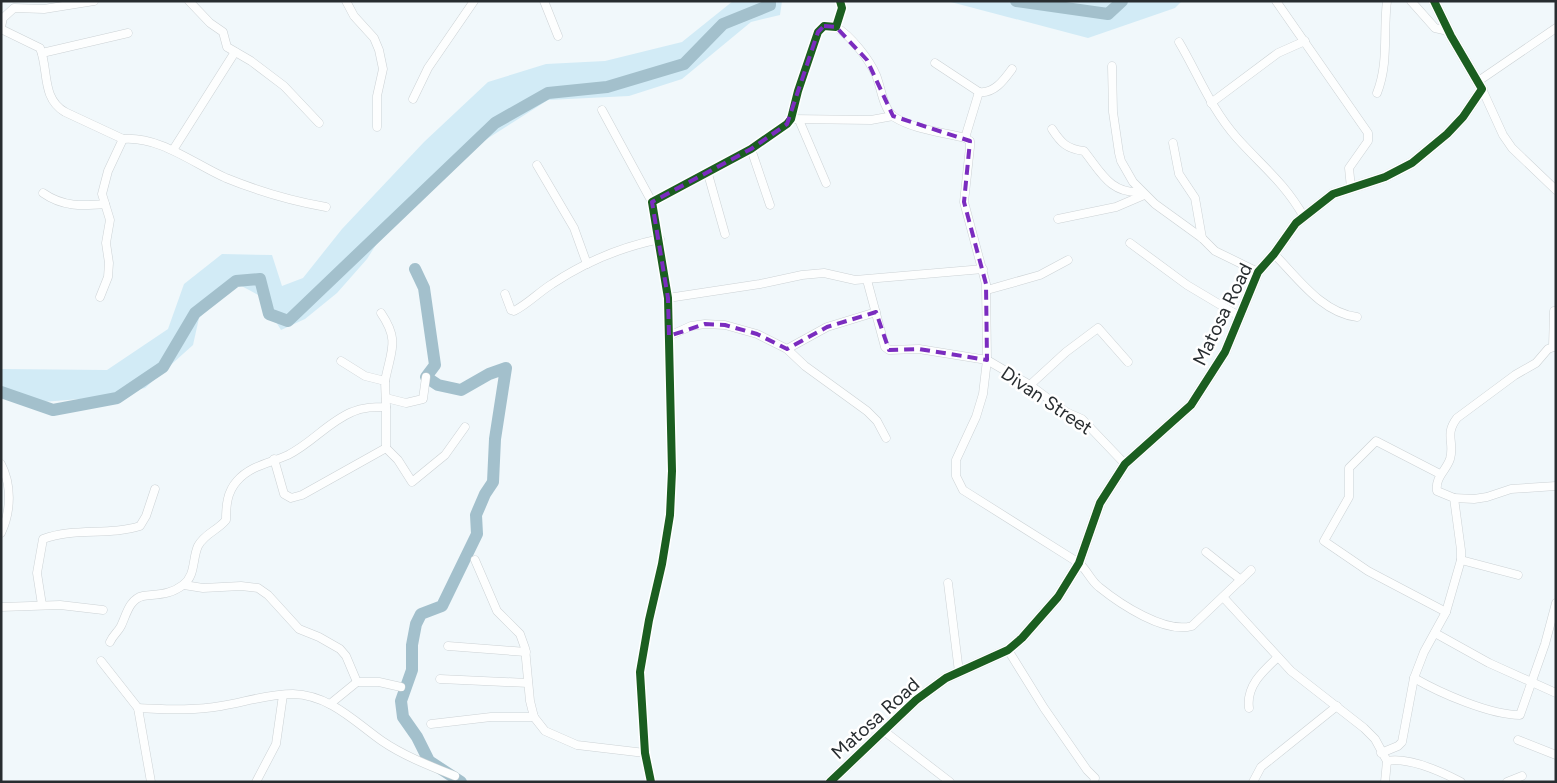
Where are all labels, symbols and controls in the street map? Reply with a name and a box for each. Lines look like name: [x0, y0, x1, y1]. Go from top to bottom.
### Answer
street label: Matosa Road: [1188, 259, 1257, 369]
street label: Divan Street: [997, 361, 1097, 439]
street label: Matosa Road: [826, 673, 924, 764]

